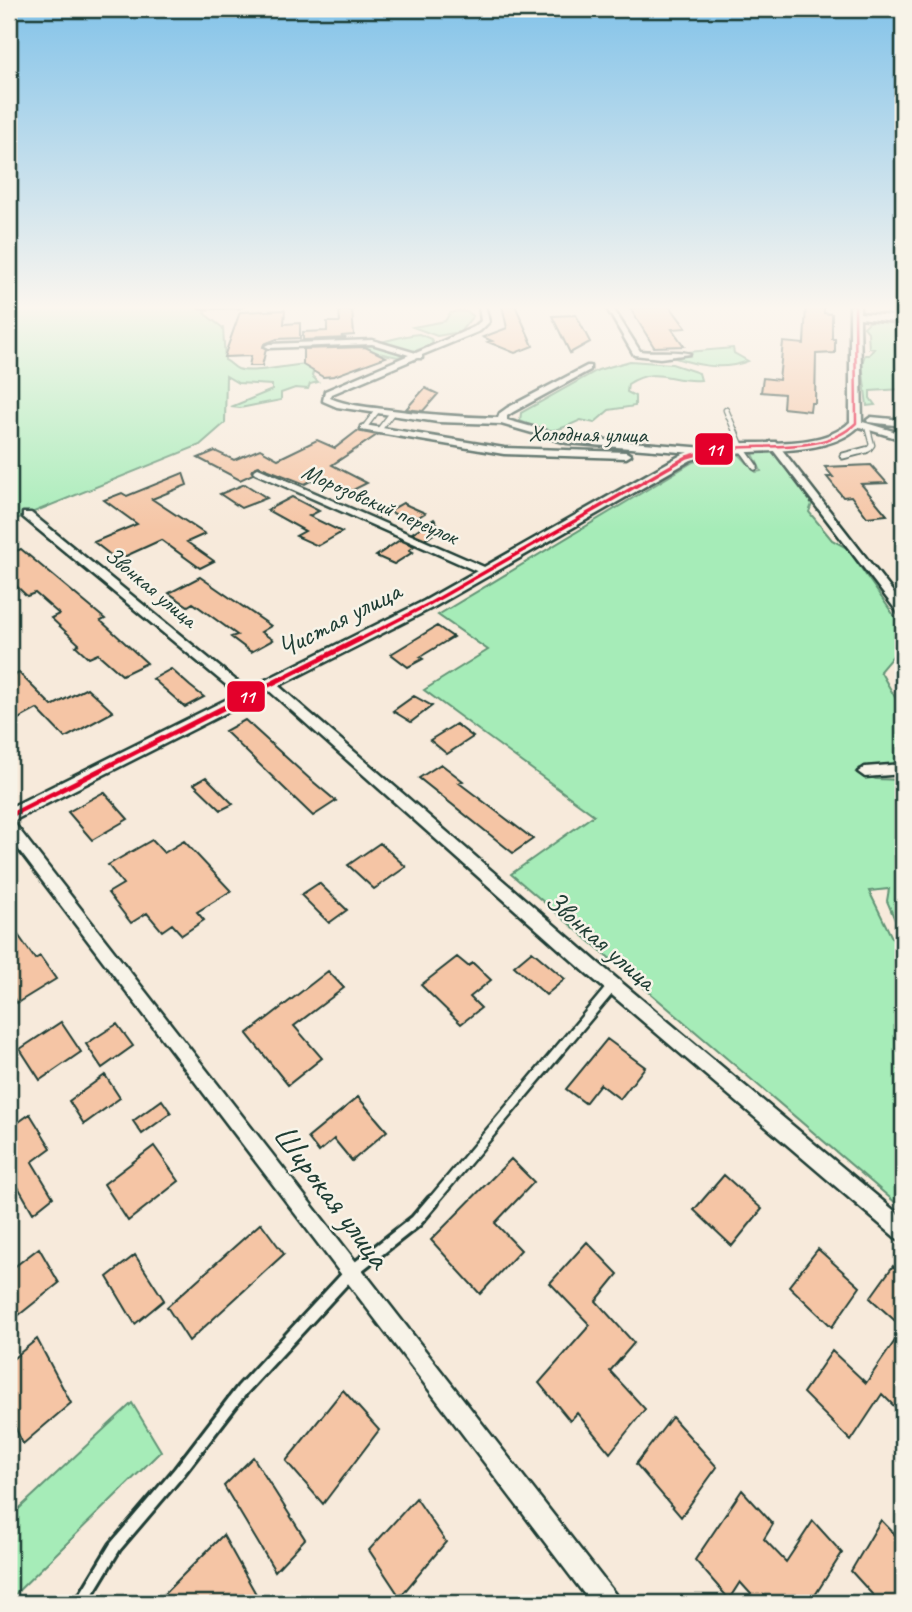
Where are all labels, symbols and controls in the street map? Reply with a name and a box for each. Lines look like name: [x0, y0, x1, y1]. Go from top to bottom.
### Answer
street label: Холодная улица: [528, 418, 650, 450]
line badge: 11: [694, 432, 734, 466]
text: 11: [705, 438, 725, 462]
street label: Морозовский переулок: [297, 457, 465, 552]
street label: Звонкая улица: [99, 540, 205, 636]
street label: Чистая улица: [272, 572, 409, 665]
line badge: 11: [226, 680, 266, 713]
text: 11: [237, 685, 257, 709]
street label: Звонкая улица: [538, 882, 666, 999]
street label: Широкая улица: [264, 1115, 402, 1279]

